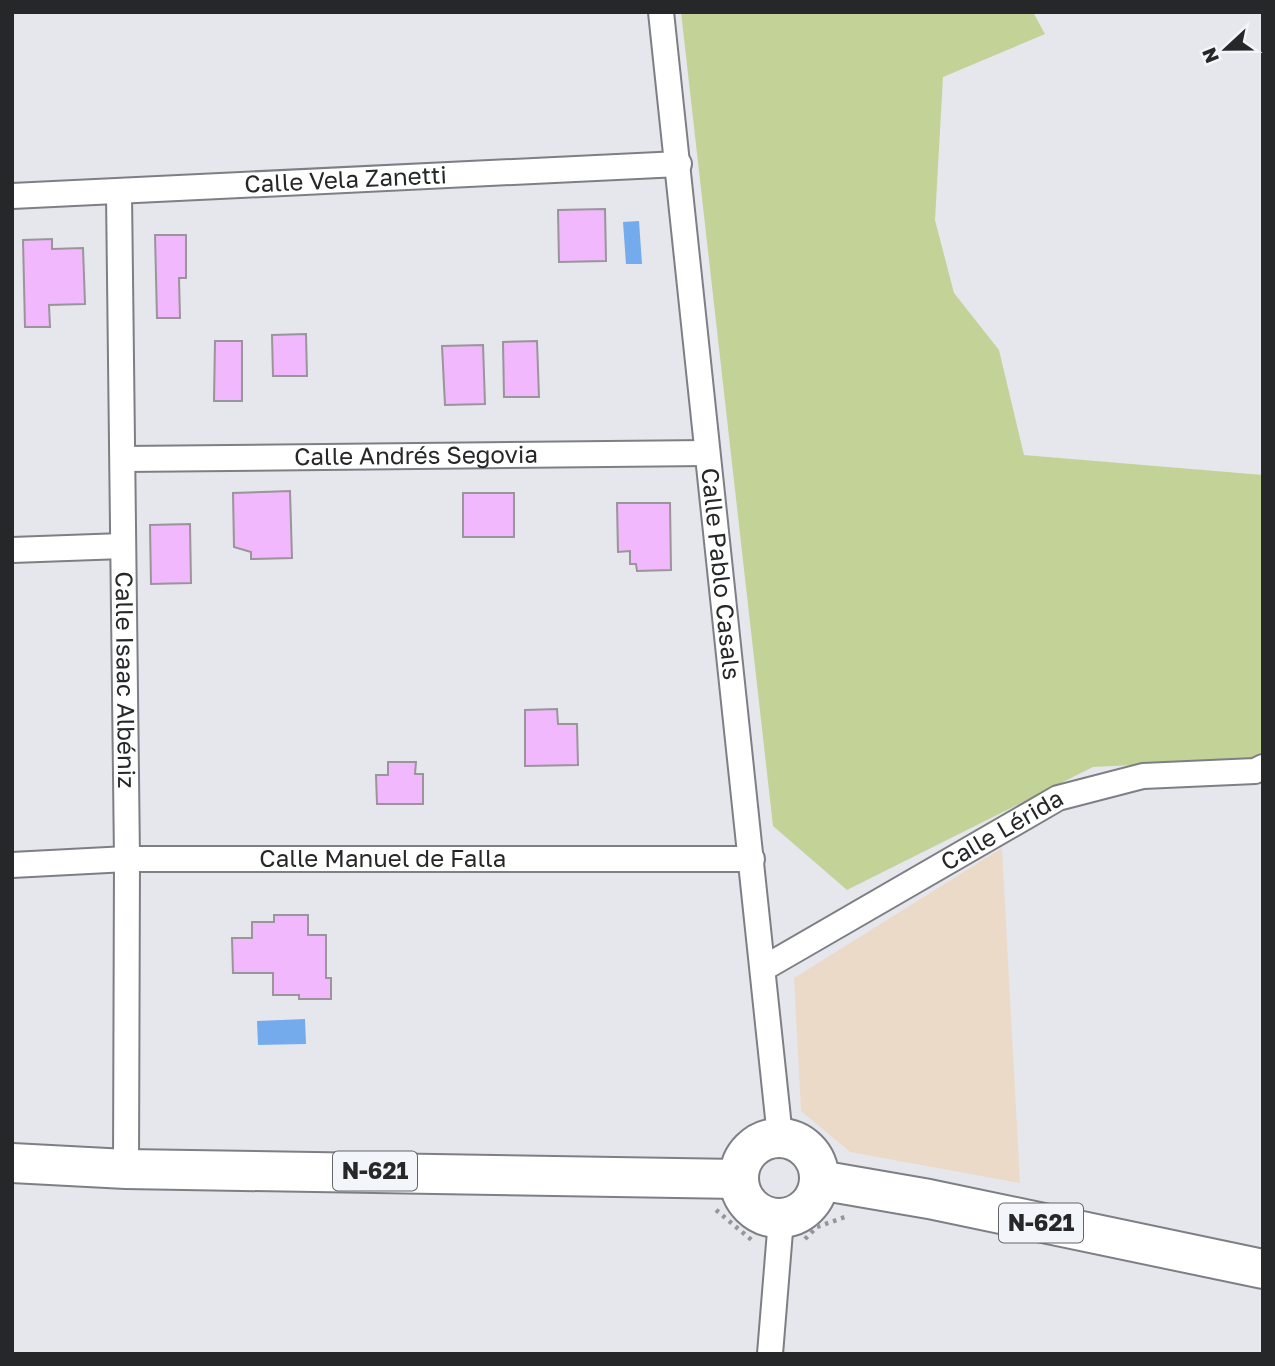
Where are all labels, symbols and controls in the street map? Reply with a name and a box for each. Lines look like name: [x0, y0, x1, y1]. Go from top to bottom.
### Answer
north arrow: [1191, 14, 1261, 84]
text: N: [1196, 45, 1223, 67]
street label: Calle Vela Zanetti: [244, 159, 448, 198]
street label: Calle Andrés Segovia: [294, 439, 538, 470]
street label: Calle Pablo Casals: [696, 466, 748, 681]
street label: Calle Isaac Albéniz: [111, 571, 142, 789]
street label: Calle Lérida: [935, 782, 1068, 876]
street label: Calle Manuel de Falla: [259, 843, 506, 872]
road number: N-621: [333, 1152, 417, 1190]
road number: N-621: [999, 1204, 1083, 1242]

